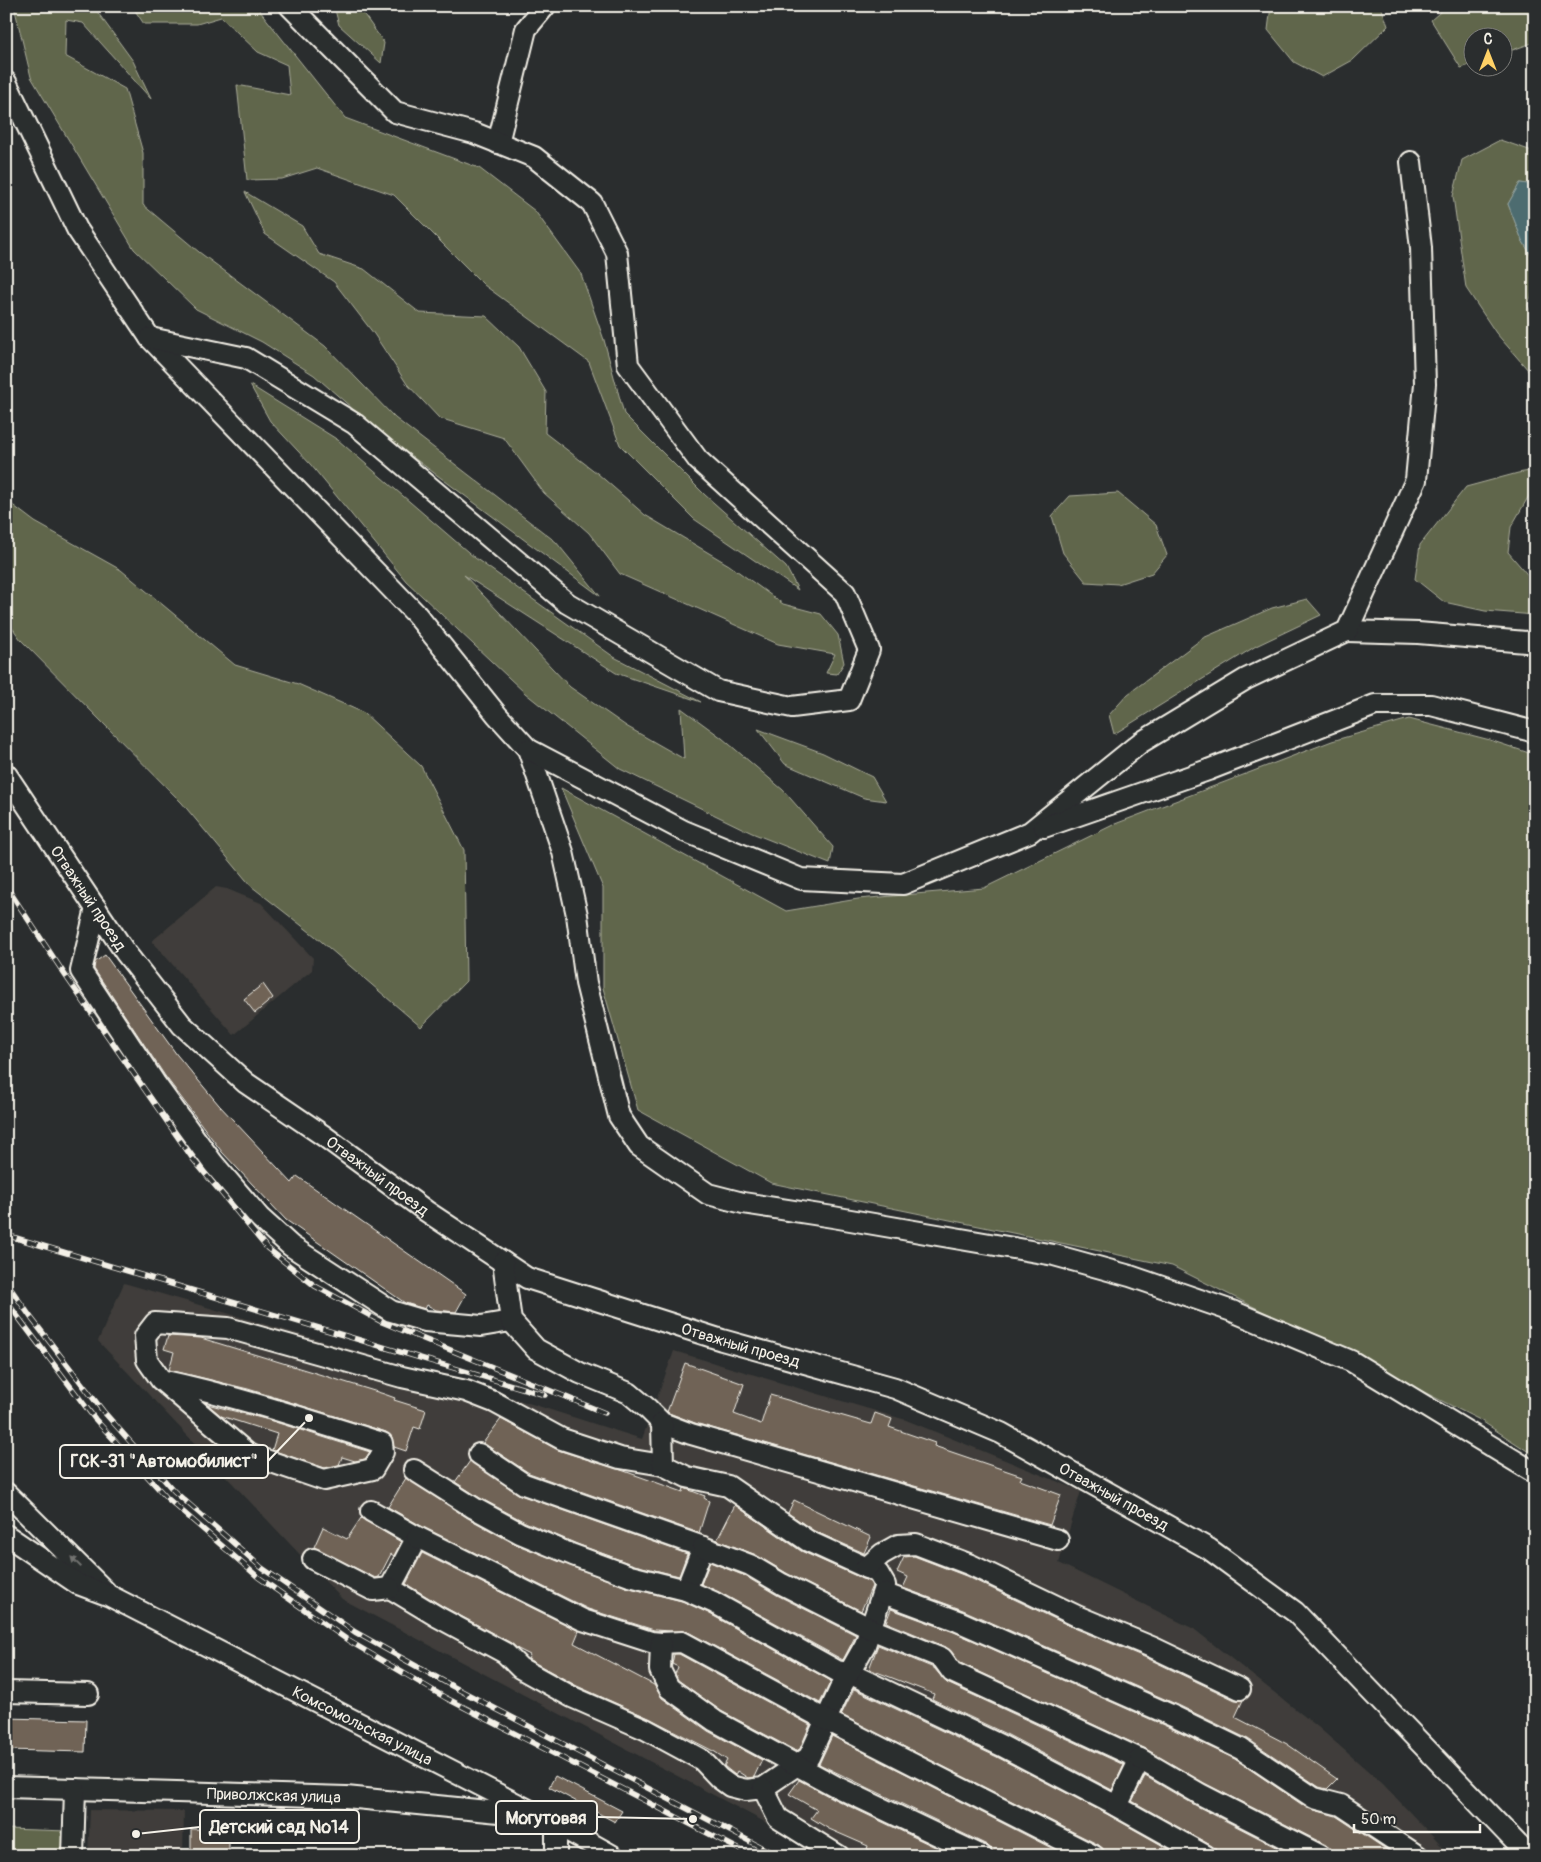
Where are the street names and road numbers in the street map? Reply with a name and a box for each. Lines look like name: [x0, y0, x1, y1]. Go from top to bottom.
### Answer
street label: Отважный проезд: [46, 842, 131, 955]
street label: Отважный проезд: [322, 1132, 433, 1221]
street label: Отважный проезд: [678, 1319, 802, 1372]
street label: Отважный проезд: [1055, 1458, 1172, 1536]
street label: Комсомольская улица: [289, 1682, 436, 1770]
street label: Приволжская улица: [206, 1784, 341, 1808]

